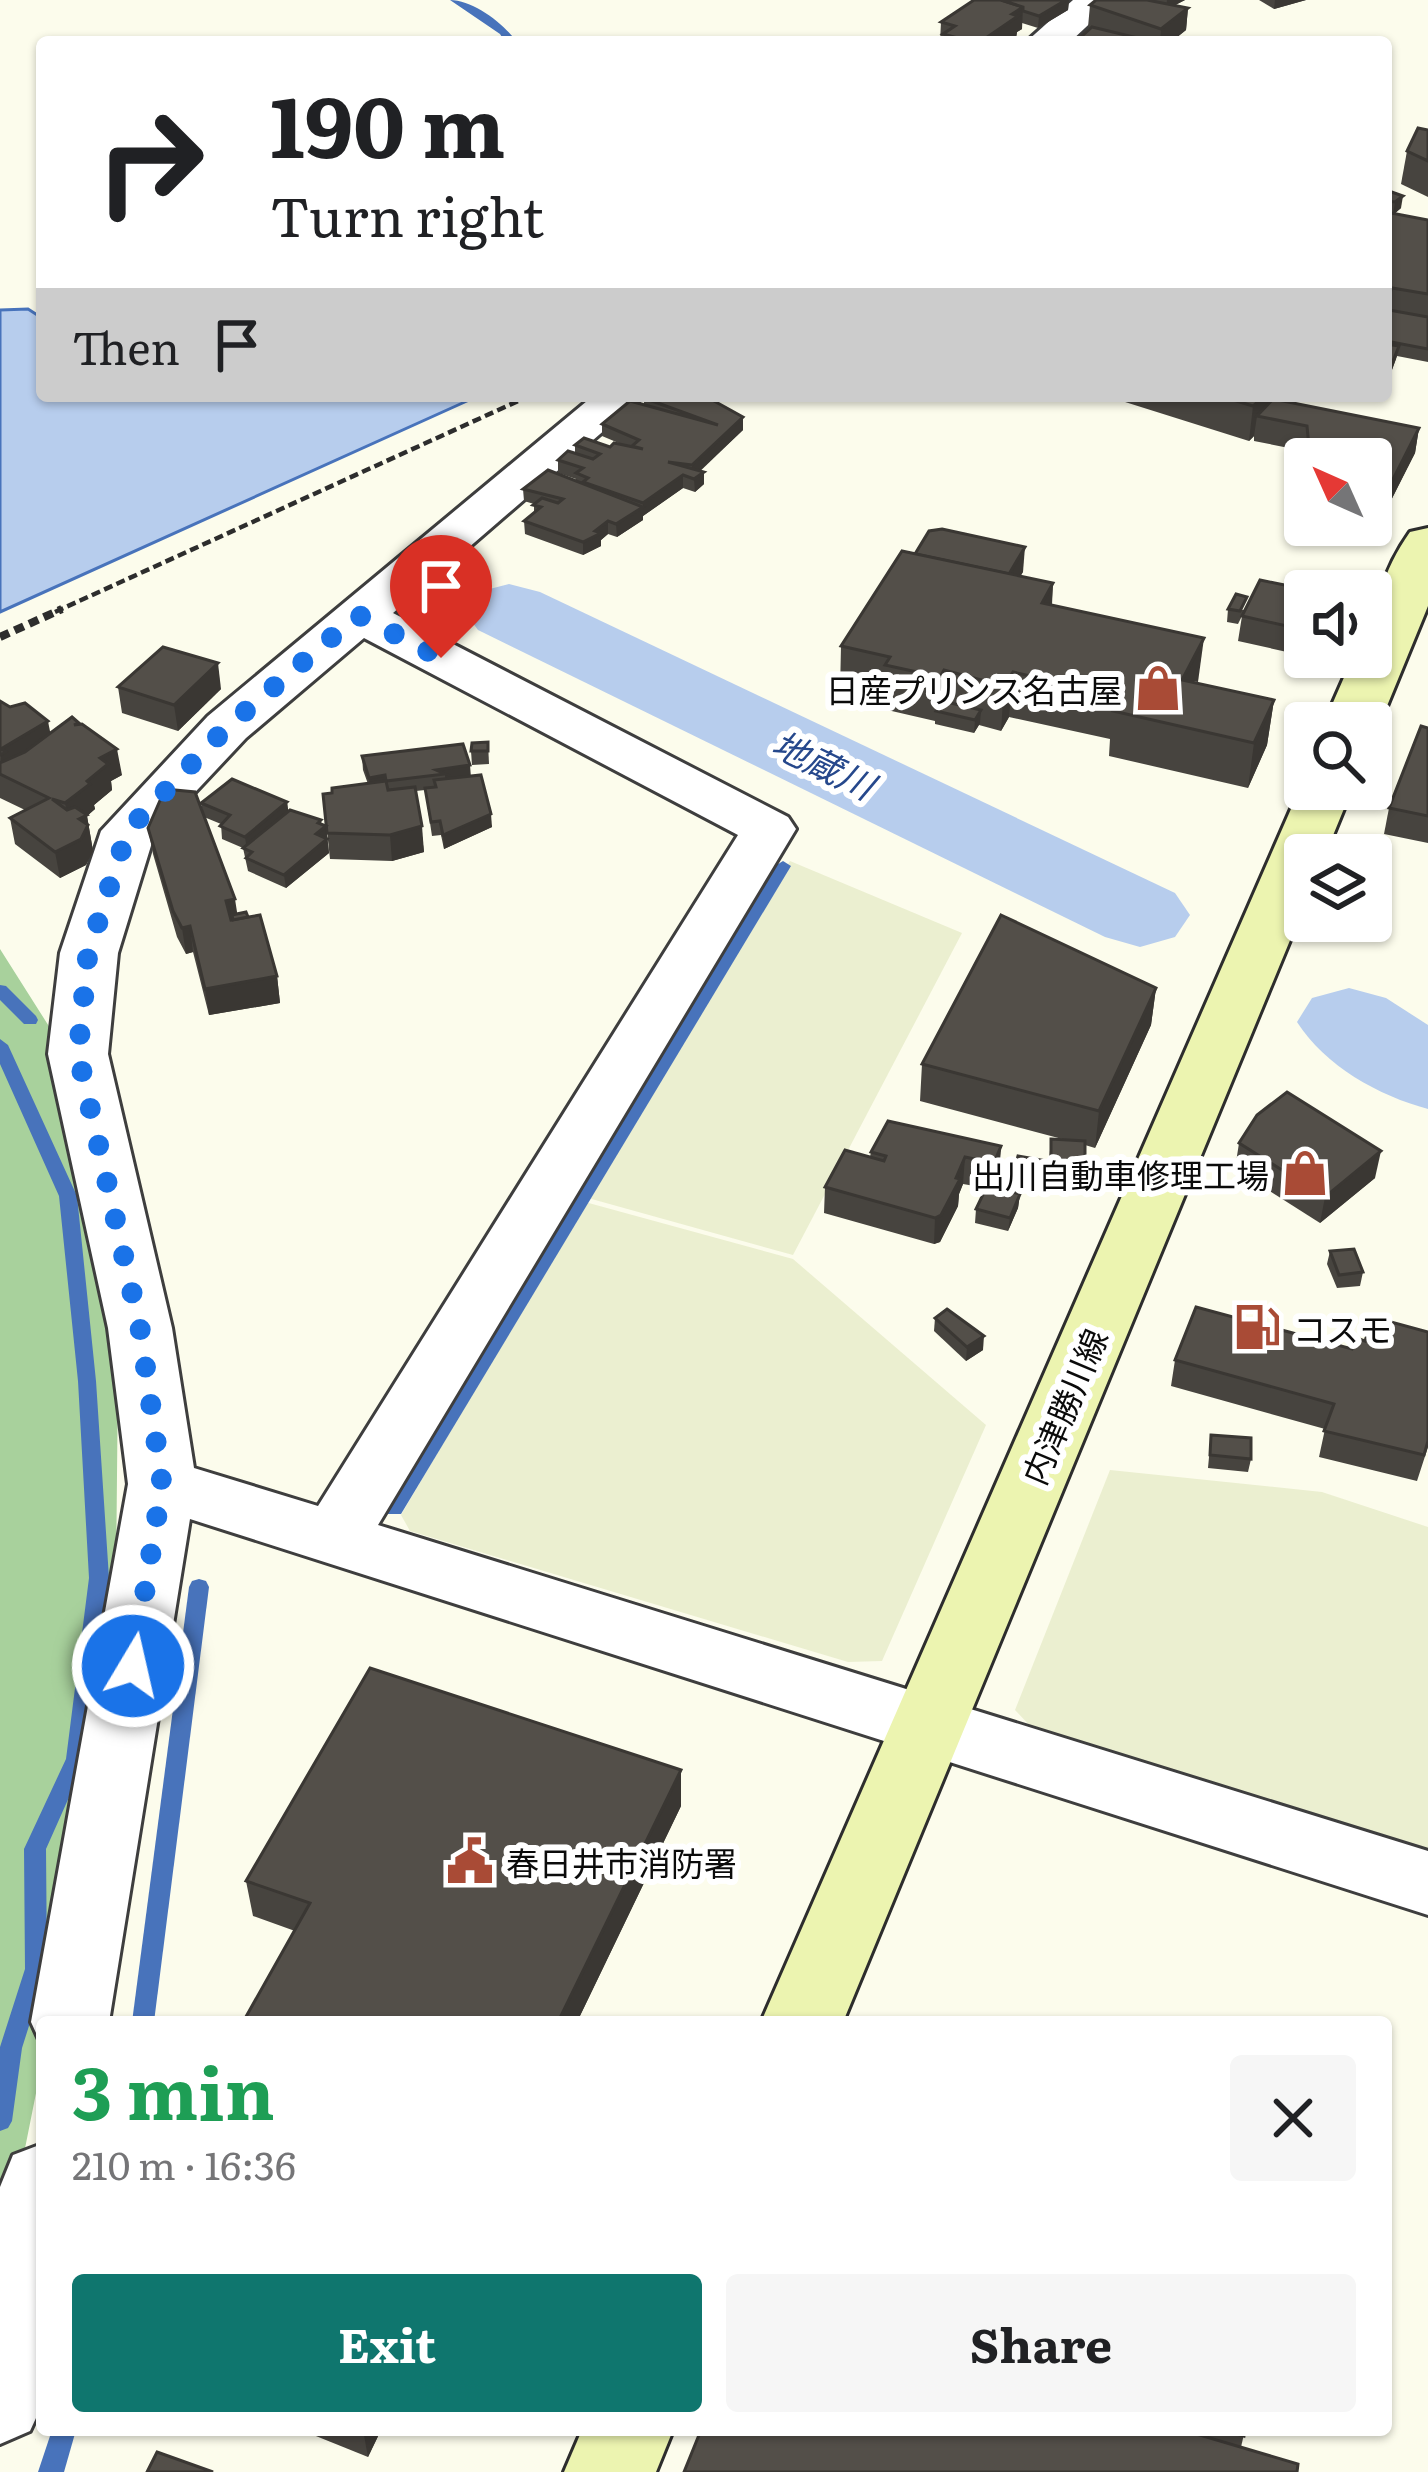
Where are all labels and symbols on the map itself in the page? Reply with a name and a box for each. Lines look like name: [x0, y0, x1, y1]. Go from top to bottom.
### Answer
north arrow: [1284, 438, 1392, 546]
pin: [390, 535, 492, 658]
shop icon: 日産プリンス名古屋: [1133, 663, 1183, 713]
place label: 日産プリンス名古屋: [826, 664, 1122, 713]
water label: 地蔵川: [764, 716, 888, 812]
shop icon: 出川自動車修理工場: [1280, 1148, 1330, 1198]
place label: 出川自動車修理工場: [972, 1149, 1269, 1198]
fuel station icon: コスモ: [1232, 1302, 1282, 1352]
place label: コスモ: [1293, 1303, 1392, 1352]
street label: 内津勝川線: [1008, 1320, 1118, 1492]
position arrow: [70, 1603, 196, 1729]
public building icon: 春日井市消防署: [445, 1836, 495, 1886]
place label: 春日井市消防署: [506, 1837, 737, 1886]

